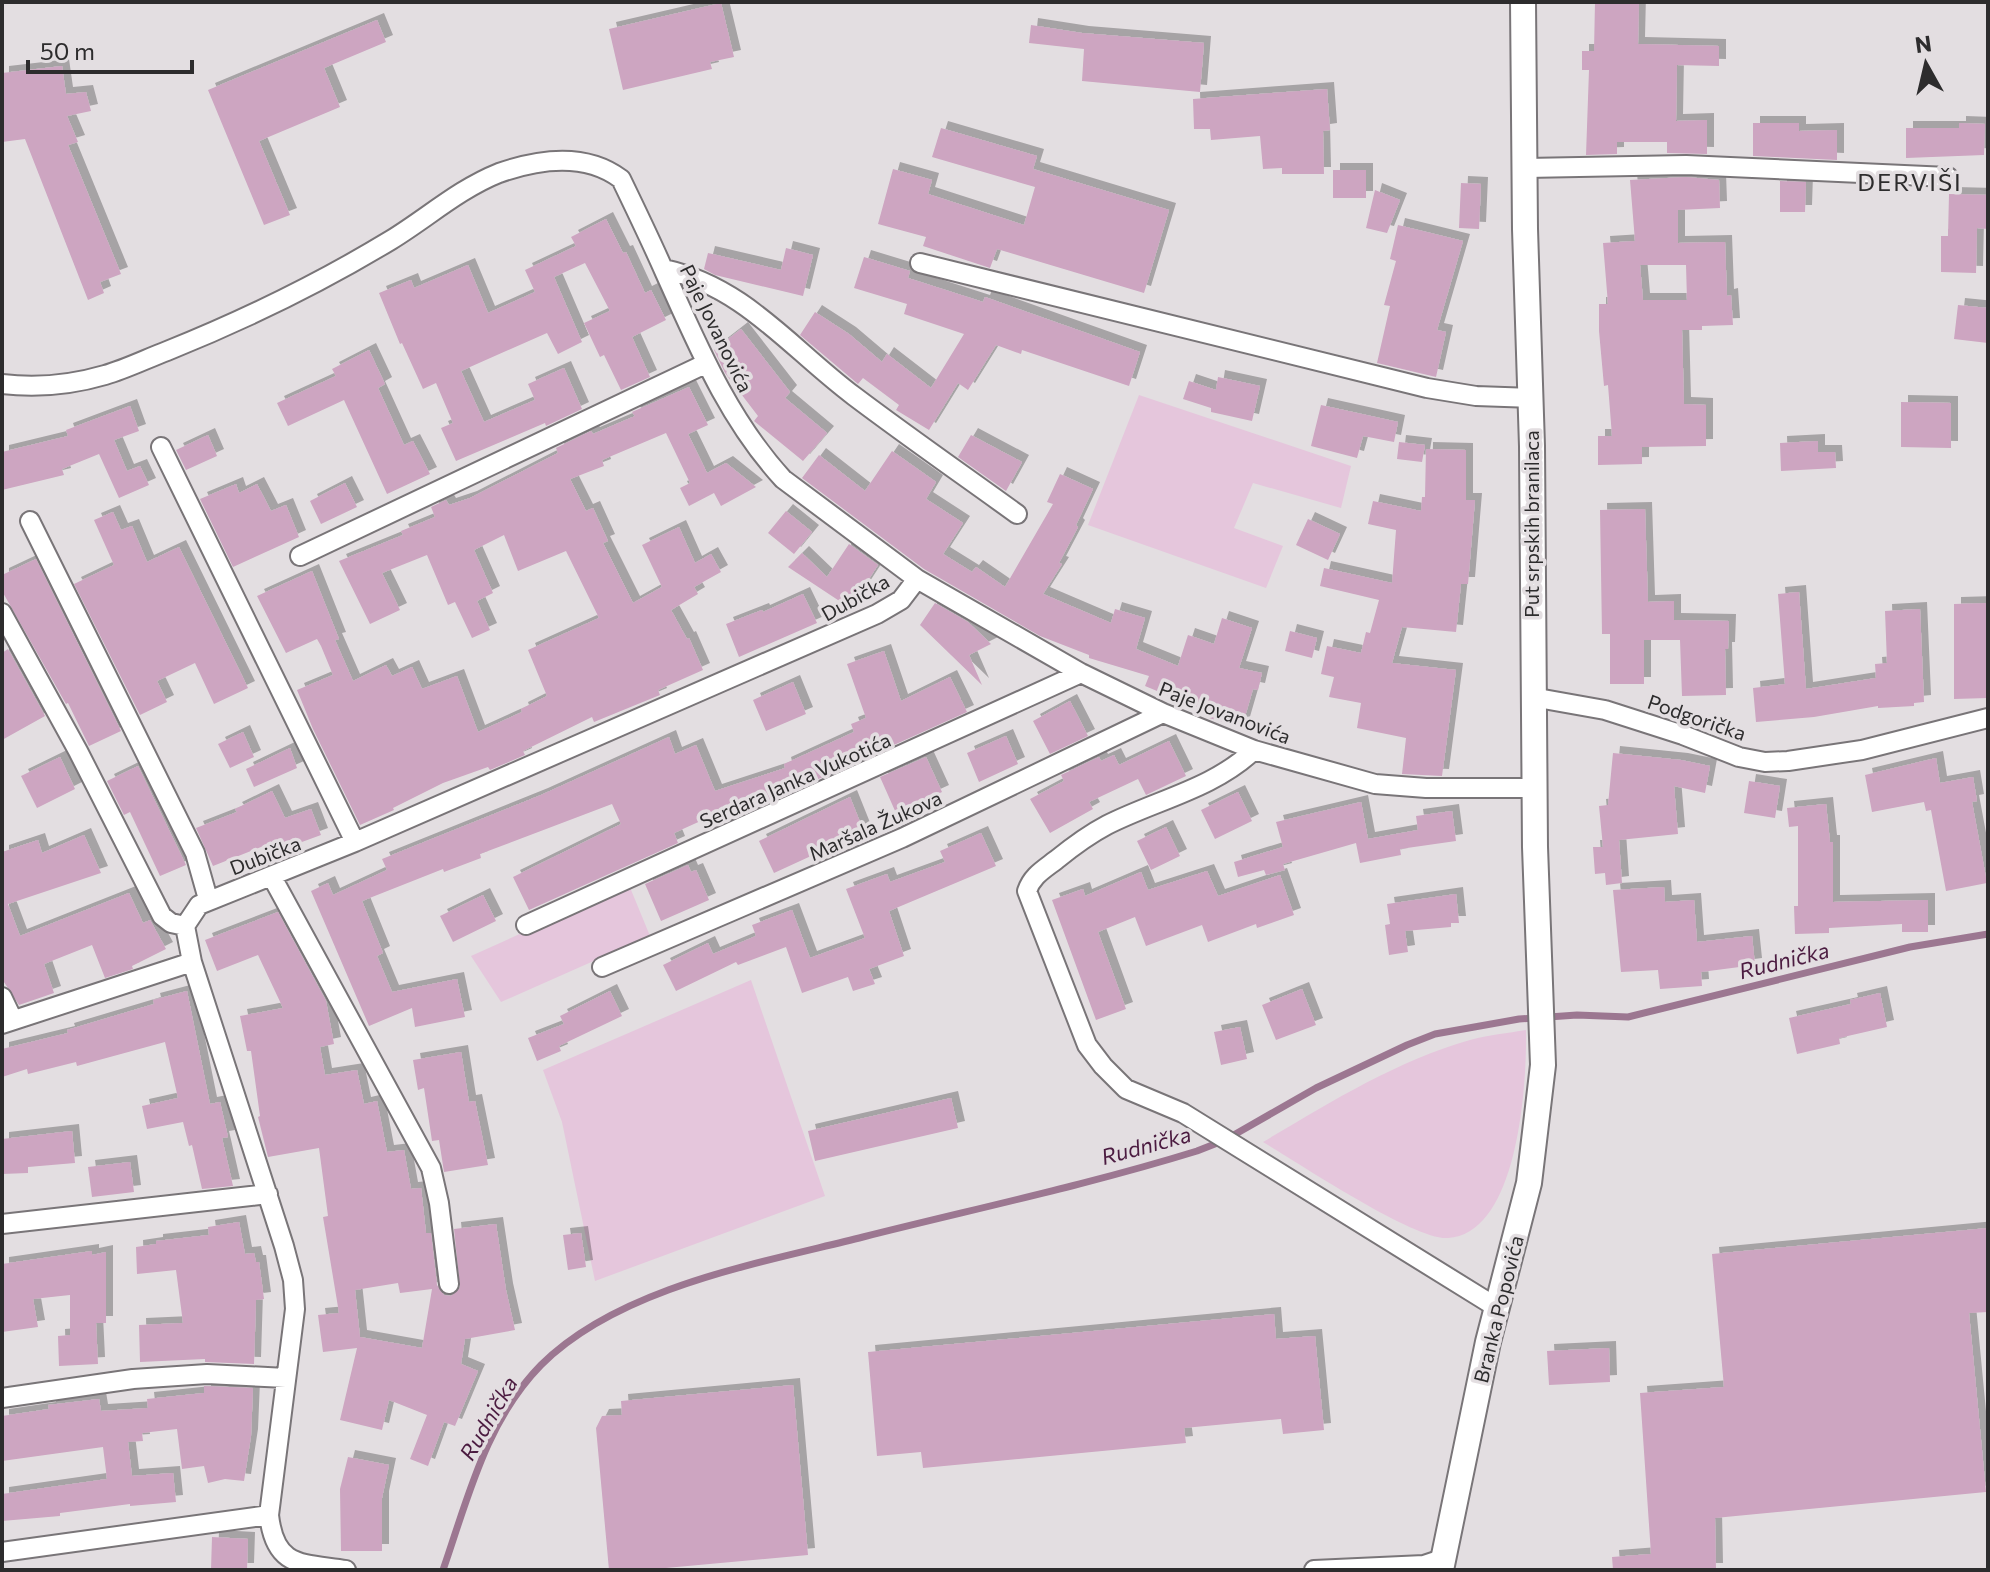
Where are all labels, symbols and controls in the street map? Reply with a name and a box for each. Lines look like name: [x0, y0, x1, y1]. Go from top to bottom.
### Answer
scale bar: [28, 24, 192, 74]
north arrow: [1886, 24, 1966, 104]
text: N: [1913, 29, 1933, 58]
text: 50 m: [40, 36, 95, 65]
district label: DERVIŠI: [1857, 167, 1963, 196]
street label: Paje Jovanovića: [676, 260, 758, 396]
street label: Put srpskih branilaca: [1519, 430, 1543, 618]
street label: Dubička: [817, 569, 893, 625]
street label: Paje Jovanovića: [1156, 676, 1294, 748]
street label: Podgorička: [1645, 689, 1749, 745]
street label: Serdara Janka Vukotića: [696, 727, 894, 833]
street label: Maršala Žukova: [805, 785, 945, 865]
street label: Dubička: [226, 831, 304, 879]
water label: Rudnička: [1736, 936, 1832, 984]
water label: Rudnička: [1098, 1120, 1194, 1170]
street label: Branka Popovića: [1468, 1233, 1528, 1385]
water label: Rudnička: [453, 1371, 523, 1465]

